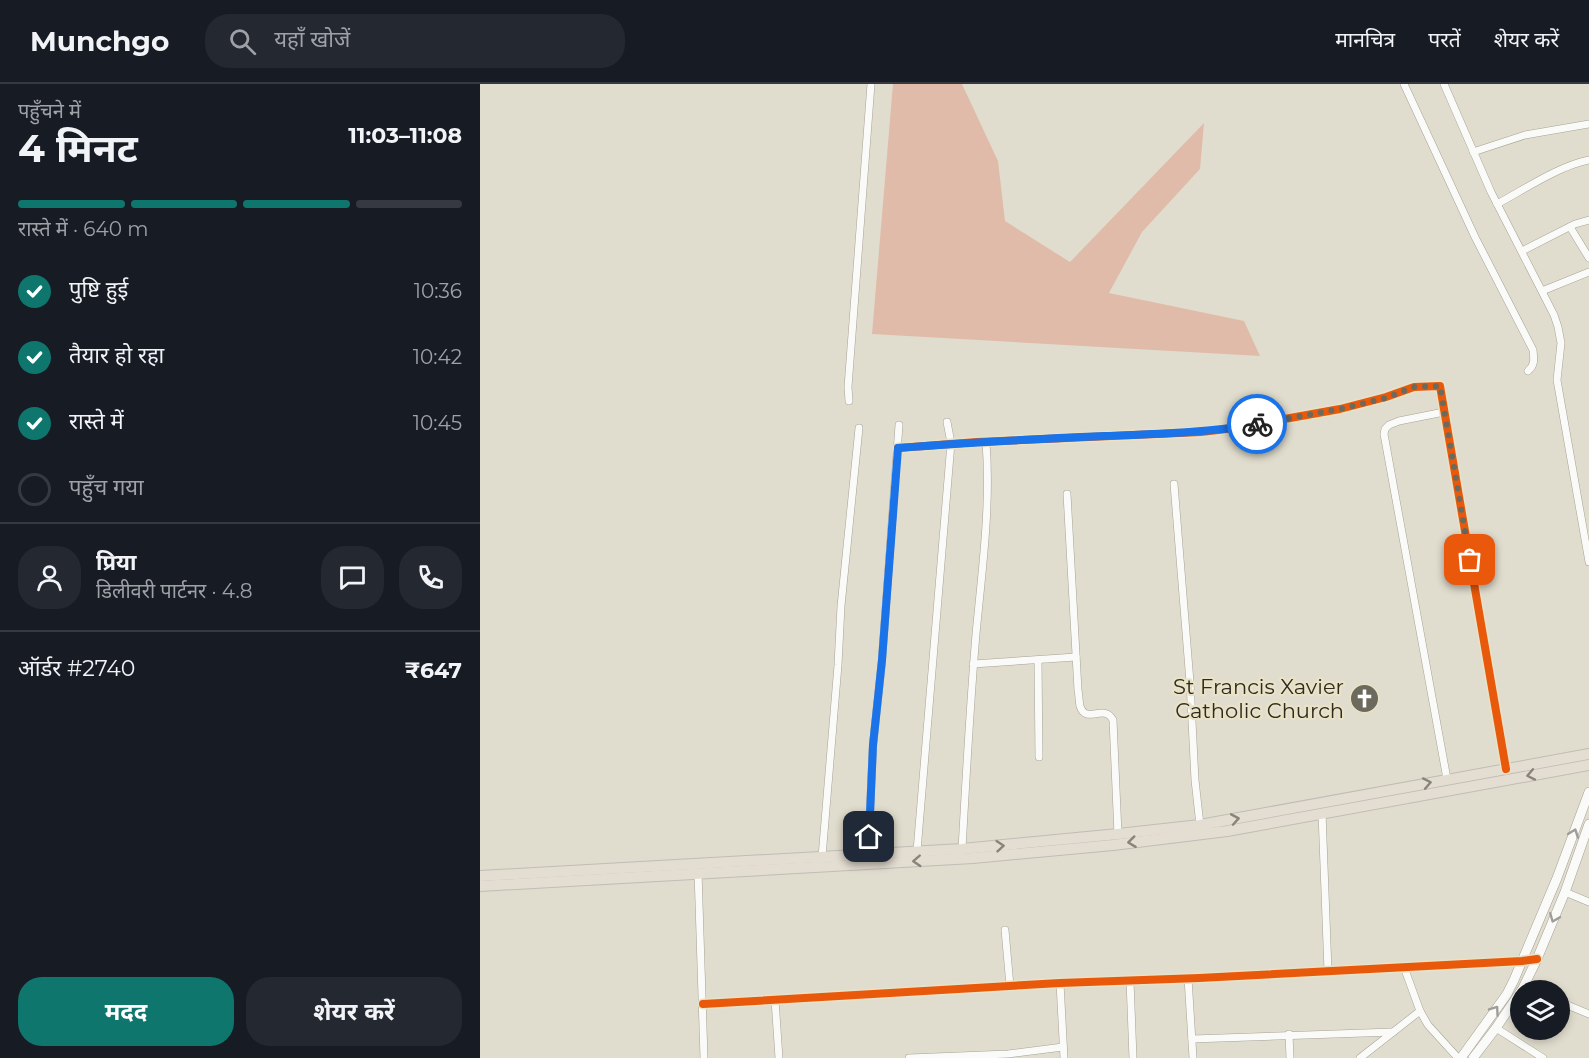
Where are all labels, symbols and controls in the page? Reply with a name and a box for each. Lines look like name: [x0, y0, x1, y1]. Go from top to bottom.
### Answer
search box: [205, 14, 625, 68]
text: Munchgo: [30, 24, 169, 58]
icon: search: [226, 25, 259, 58]
text: यहाँ खोजें: [274, 26, 350, 53]
text: मानचित्र: [1335, 27, 1395, 52]
text: परतें: [1428, 27, 1461, 52]
text: शेयर करें: [1494, 27, 1559, 52]
text: पहुँचने में: [18, 99, 81, 123]
text: 11:03–11:08: [348, 122, 462, 149]
text: 4 मिनट: [18, 124, 138, 172]
text: रास्ते में · 640 m: [18, 217, 148, 241]
icon: check: [18, 275, 51, 308]
text: पुष्टि हुई: [69, 276, 128, 303]
text: 10:36: [414, 279, 462, 303]
icon: check: [18, 341, 51, 374]
text: तैयार हो रहा: [69, 342, 164, 369]
text: 10:42: [413, 345, 462, 369]
courier: [1227, 394, 1287, 454]
icon: check: [18, 407, 51, 440]
text: रास्ते में: [69, 408, 124, 435]
icon: bike: [1241, 408, 1274, 441]
text: 10:45: [413, 411, 462, 435]
text: पहुँच गया: [69, 474, 144, 501]
pin: [1444, 534, 1495, 585]
icon: bag: [1453, 543, 1486, 576]
button: person: [18, 546, 81, 609]
button: chat: [321, 546, 384, 609]
button: phone: [399, 546, 462, 609]
text: प्रिया: [96, 549, 136, 576]
text: डिलीवरी पार्टनर · 4.8: [96, 579, 253, 603]
text: ऑर्डर #2740: [18, 655, 135, 682]
text: ₹647: [405, 657, 462, 684]
place label: St Francis Xavier Catholic Church: [1173, 674, 1344, 723]
church icon: St Francis Xavier Catholic Church: [1349, 683, 1381, 715]
one-way arrow: [1527, 768, 1537, 781]
one-way arrow: [1421, 777, 1431, 790]
pin: [843, 811, 894, 862]
one-way arrow: [1230, 813, 1240, 825]
icon: home: [852, 820, 885, 853]
one-way arrow: [1567, 828, 1580, 838]
one-way arrow: [1128, 836, 1137, 848]
one-way arrow: [995, 840, 1004, 853]
one-way arrow: [913, 855, 922, 868]
one-way arrow: [1549, 912, 1561, 923]
button: मदद: [18, 977, 234, 1046]
button: शेयर करें: [246, 977, 462, 1046]
map controls: [1510, 980, 1570, 1040]
button: layers: [1510, 980, 1570, 1040]
one-way arrow: [1488, 1006, 1499, 1017]

